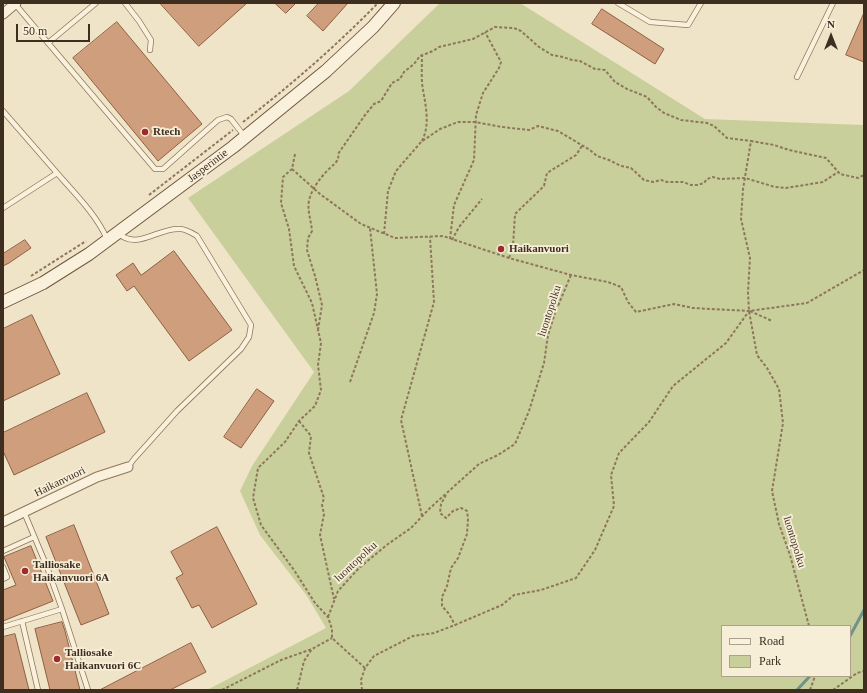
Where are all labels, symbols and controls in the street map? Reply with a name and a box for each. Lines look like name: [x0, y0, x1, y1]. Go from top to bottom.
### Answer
scale bar: [18, 16, 92, 42]
north arrow: [811, 16, 851, 56]
text: N: [827, 18, 835, 30]
text: 50 m: [23, 24, 47, 38]
place label: Rtech: [153, 125, 180, 139]
marker: Rtech: [140, 127, 150, 137]
street label: Jasperintie: [185, 147, 231, 185]
place label: Haikanvuori: [509, 242, 569, 256]
marker: Haikanvuori: [496, 244, 506, 254]
street label: luontopolku: [536, 284, 564, 338]
street label: Haikanvuori: [32, 464, 88, 500]
street label: luontopolku: [780, 515, 808, 569]
street label: luontopolku: [332, 539, 380, 585]
place label: Talliosake Haikanvuori 6A: [33, 558, 109, 584]
marker: Talliosake Haikanvuori 6A: [20, 566, 30, 576]
legend: [721, 625, 851, 677]
text: Road: [759, 634, 784, 648]
place label: Talliosake Haikanvuori 6C: [65, 646, 141, 672]
marker: Talliosake Haikanvuori 6C: [52, 654, 62, 664]
text: Park: [759, 654, 781, 668]

